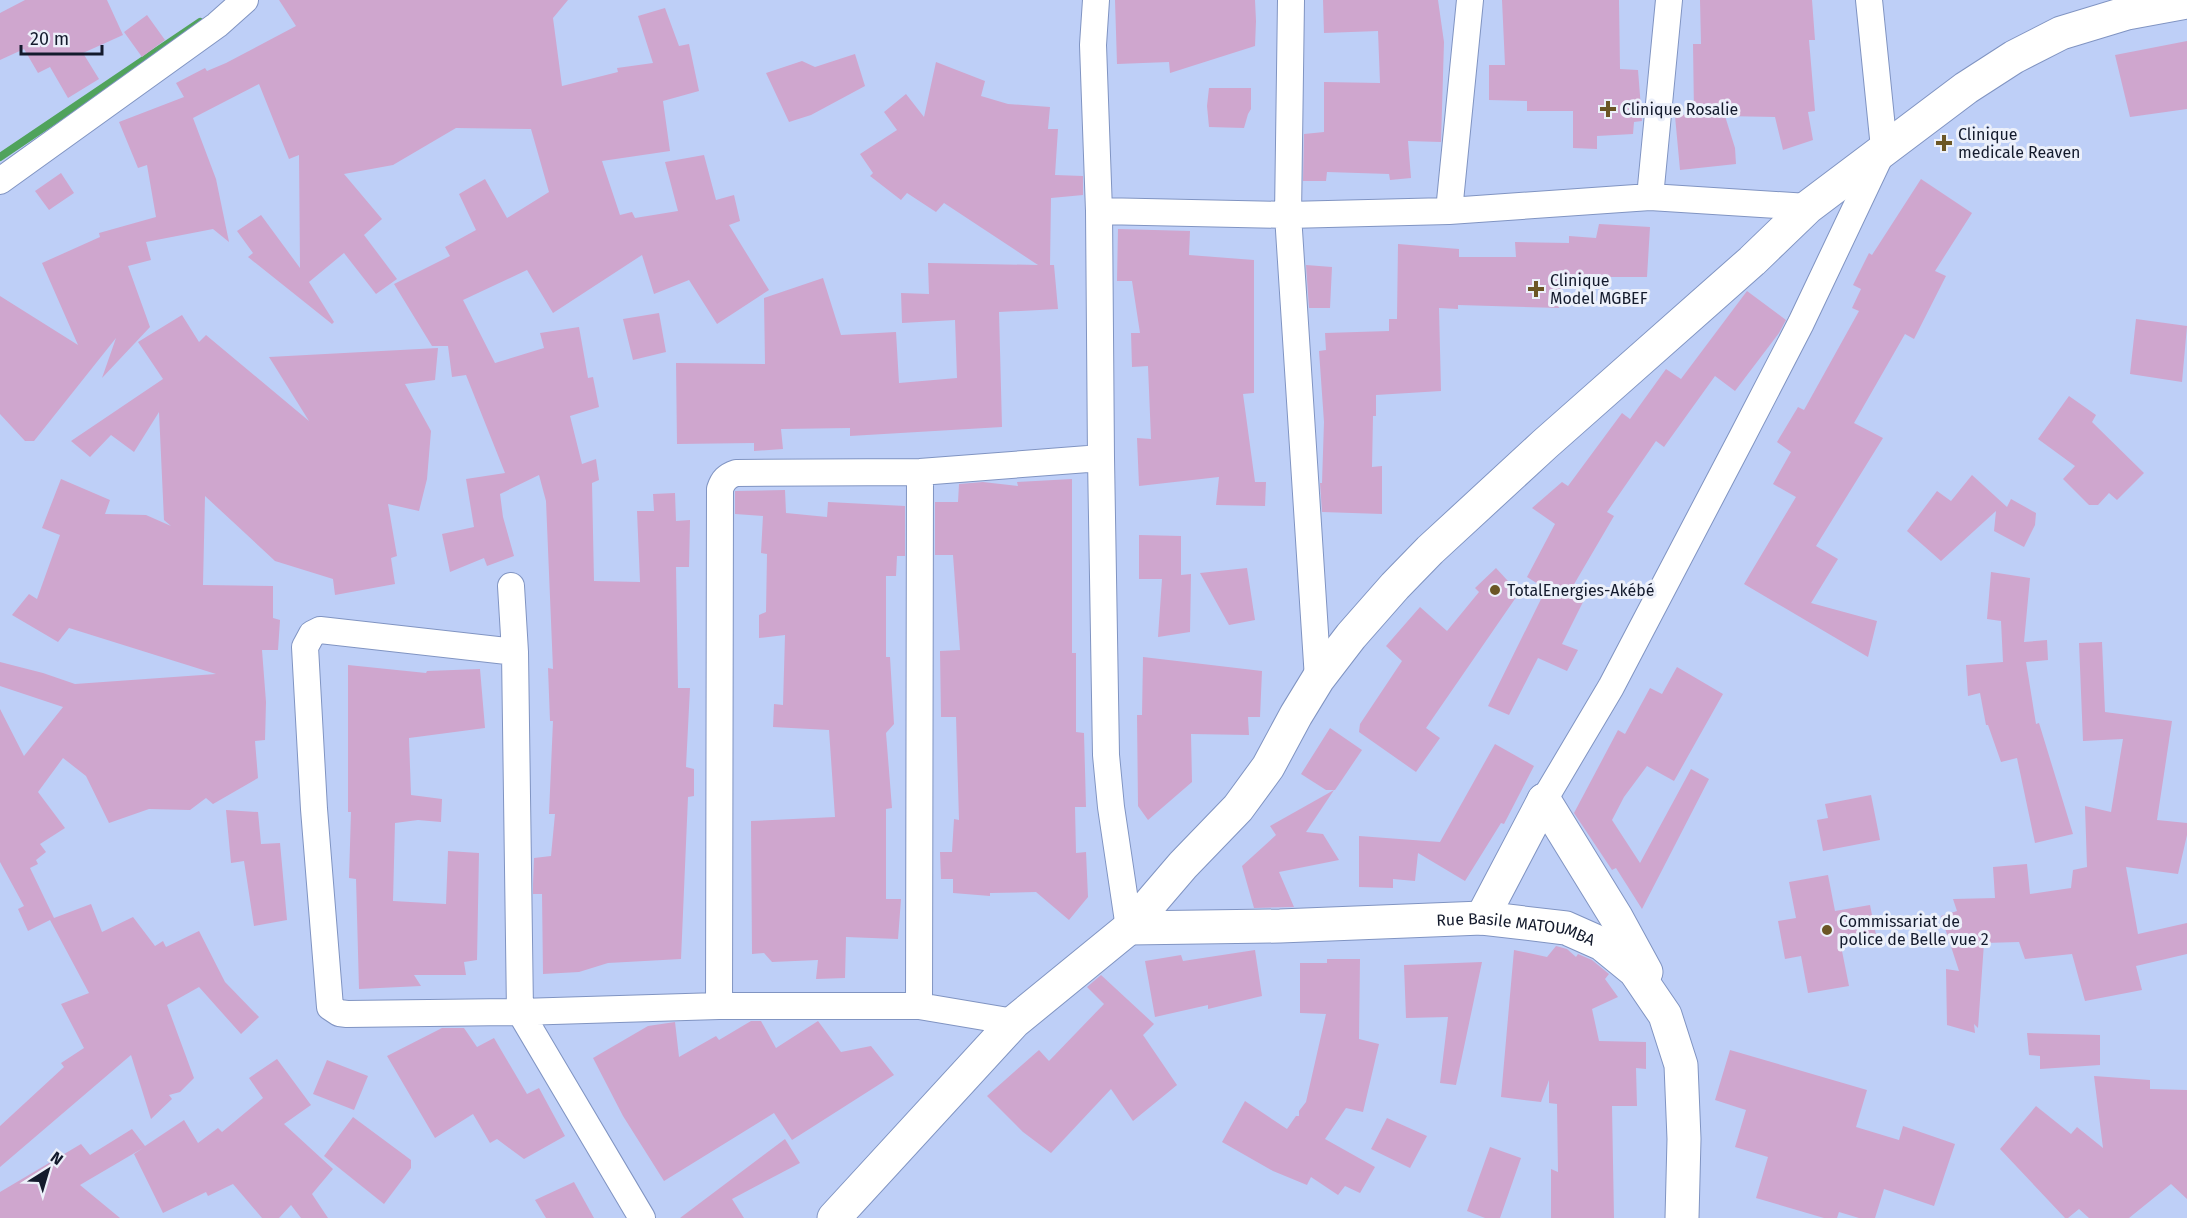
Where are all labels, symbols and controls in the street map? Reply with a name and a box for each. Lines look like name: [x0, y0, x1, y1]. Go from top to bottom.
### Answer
scale bar: [21, 18, 102, 56]
text: 20 m: [30, 28, 69, 50]
marker: Clinique Rosalie: [1599, 100, 1617, 118]
place label: Clinique Rosalie: [1622, 100, 1738, 119]
place label: Clinique medicale Reaven: [1958, 125, 2080, 162]
marker: Clinique medicale Reaven: [1935, 134, 1953, 152]
place label: Clinique Model MGBEF: [1550, 271, 1648, 308]
marker: Clinique Model MGBEF: [1527, 280, 1545, 298]
place label: TotalEnergies-Akébé: [1507, 581, 1654, 600]
marker: TotalEnergies-Akébé: [1488, 583, 1502, 597]
street label: Rue Basile MATOUMBA: [1436, 909, 1599, 950]
place label: Commissariat de police de Belle vue 2: [1839, 912, 1989, 949]
marker: Commissariat de police de Belle vue 2: [1820, 923, 1834, 937]
north arrow: [18, 1140, 78, 1200]
text: N: [47, 1148, 67, 1169]

